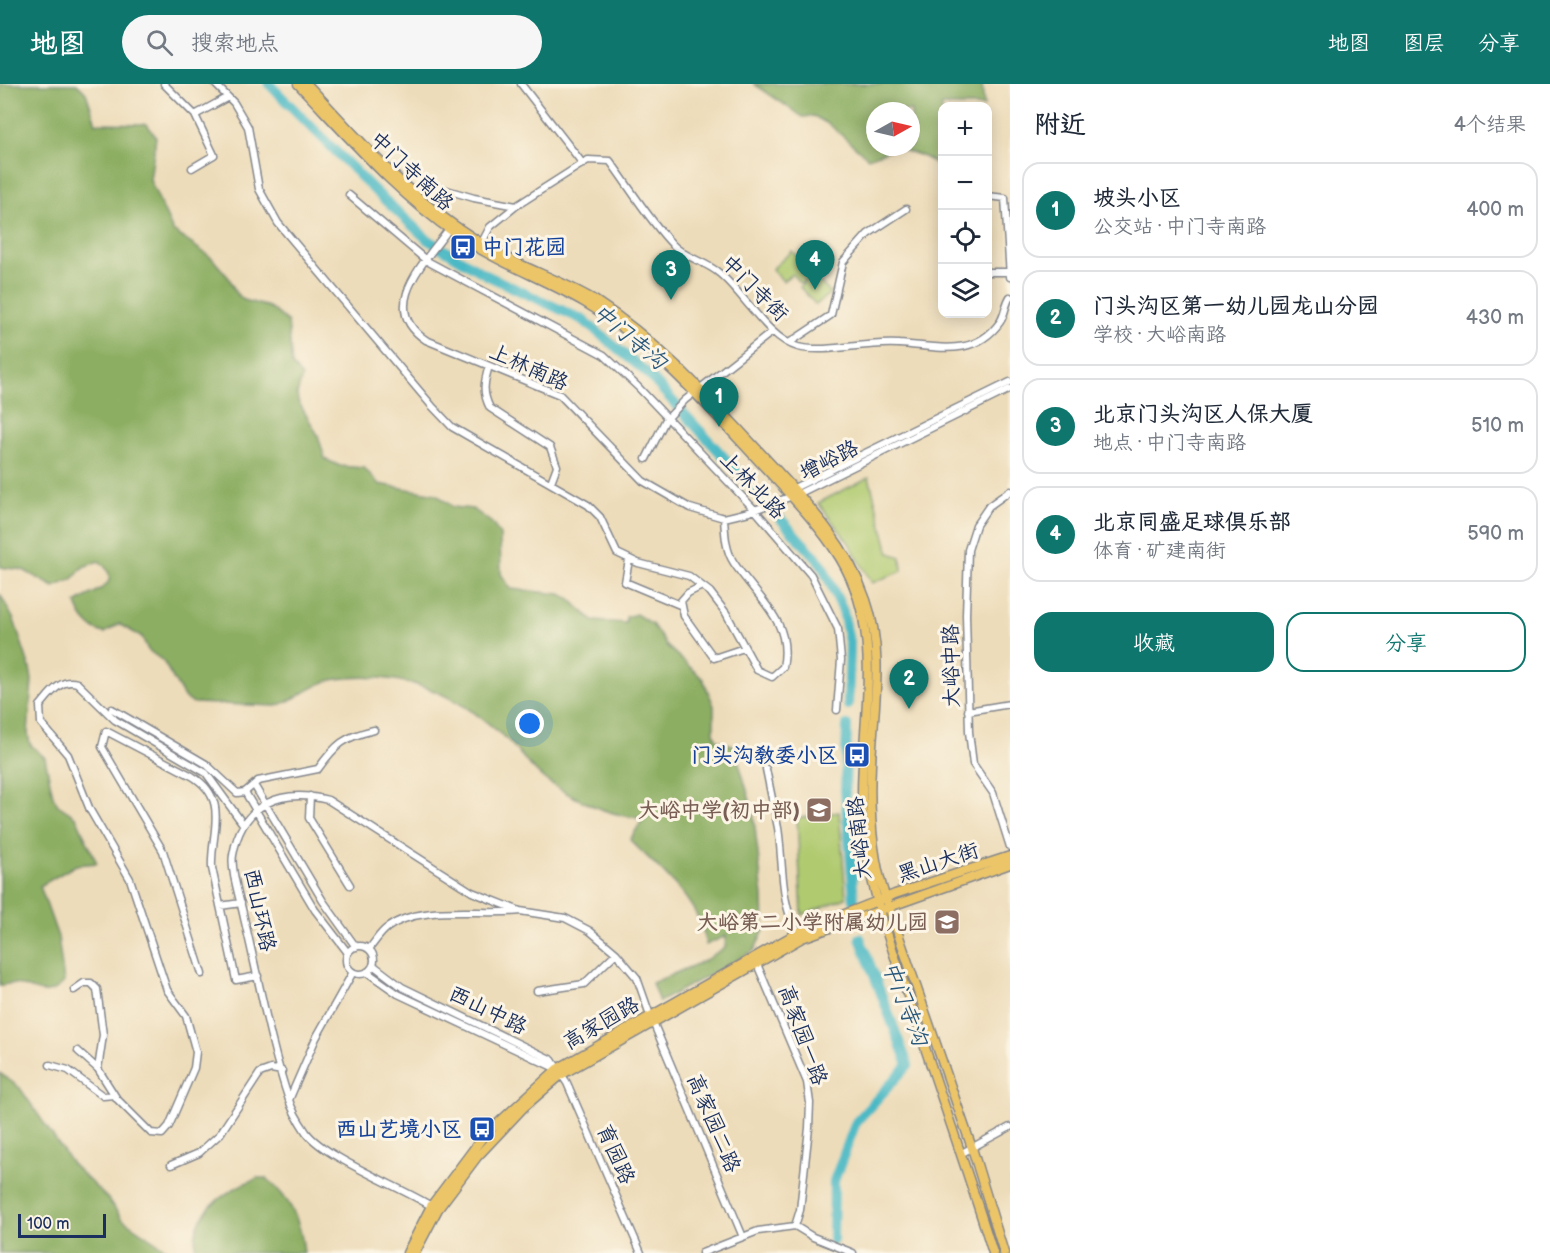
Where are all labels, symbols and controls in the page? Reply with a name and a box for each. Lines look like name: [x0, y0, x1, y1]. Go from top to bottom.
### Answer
search box: [122, 15, 542, 69]
icon: search: [143, 26, 176, 59]
text: 地图: [30, 28, 86, 61]
text: 搜索地点: [191, 30, 279, 57]
text: 地图: [1328, 31, 1370, 56]
text: 图层: [1403, 31, 1445, 56]
text: 分享: [1478, 31, 1520, 56]
north arrow: [866, 102, 920, 156]
map controls: [938, 102, 992, 318]
button: +: [938, 102, 992, 156]
text: 附近: [1034, 110, 1086, 141]
text: 4个结果: [1454, 113, 1526, 137]
street label: 中门寺南路: [365, 126, 459, 216]
button: −: [938, 156, 992, 210]
text: 坡头小区: [1093, 185, 1181, 212]
text: 1: [1051, 198, 1060, 222]
text: 400 m: [1466, 198, 1524, 222]
button: locate: [938, 210, 992, 264]
text: 公交站 · 中门寺南路: [1093, 215, 1266, 239]
bus stop icon: 中门花园: [448, 232, 478, 262]
place label: 中门花园: [482, 235, 566, 260]
pin: 4: [796, 240, 834, 290]
pin: 3: [652, 250, 690, 300]
street label: 中门寺街: [716, 250, 793, 327]
button: layers: [938, 264, 992, 318]
text: 门头沟区第一幼儿园龙山分园: [1093, 293, 1379, 320]
water label: 中门寺沟: [587, 299, 673, 377]
text: 2: [1050, 306, 1061, 330]
text: 430 m: [1466, 306, 1524, 330]
text: 学校 · 大峪南路: [1093, 323, 1226, 347]
street label: 上林南路: [485, 339, 572, 396]
pin: 1: [700, 378, 738, 427]
text: 北京门头沟区人保大厦: [1093, 401, 1313, 428]
text: 3: [1050, 414, 1061, 438]
text: 510 m: [1471, 414, 1524, 438]
text: 地点 · 中门寺南路: [1093, 431, 1246, 455]
street label: 增峪路: [795, 435, 863, 486]
street label: 上林北路: [714, 446, 791, 524]
text: 北京同盛足球俱乐部: [1093, 509, 1291, 536]
text: 4: [1050, 522, 1061, 546]
text: 590 m: [1467, 522, 1524, 546]
text: 体育 · 矿建南街: [1093, 539, 1226, 563]
button: 收藏: [1034, 612, 1274, 672]
button: 分享: [1286, 612, 1526, 672]
street label: 大峪中路: [938, 624, 965, 708]
pin: 2: [890, 660, 928, 709]
your location: [515, 709, 544, 738]
bus stop icon: 门头沟教委小区: [842, 740, 872, 770]
place label: 门头沟教委小区: [691, 743, 838, 768]
school or university icon: 大峪中学(初中部): [804, 795, 834, 825]
street label: 大峪南路: [843, 795, 876, 881]
place label: 大峪中学(初中部): [638, 798, 800, 823]
street label: 黑山大街: [894, 838, 982, 887]
street label: 西山环路: [239, 866, 280, 954]
school or university icon: 大峪第二小学附属幼儿园: [932, 907, 962, 937]
place label: 大峪第二小学附属幼儿园: [697, 910, 928, 935]
water label: 中门寺沟: [876, 958, 934, 1051]
street label: 西山中路: [445, 981, 531, 1040]
street label: 高家园一路: [773, 982, 832, 1089]
street label: 高家园路: [559, 992, 644, 1055]
street label: 高家园二路: [682, 1070, 746, 1176]
bus stop icon: 西山艺境小区: [467, 1114, 497, 1144]
place label: 西山艺境小区: [336, 1117, 462, 1142]
street label: 育园路: [591, 1120, 640, 1188]
scale bar: [18, 1211, 106, 1238]
text: 100 m: [27, 1215, 70, 1234]

